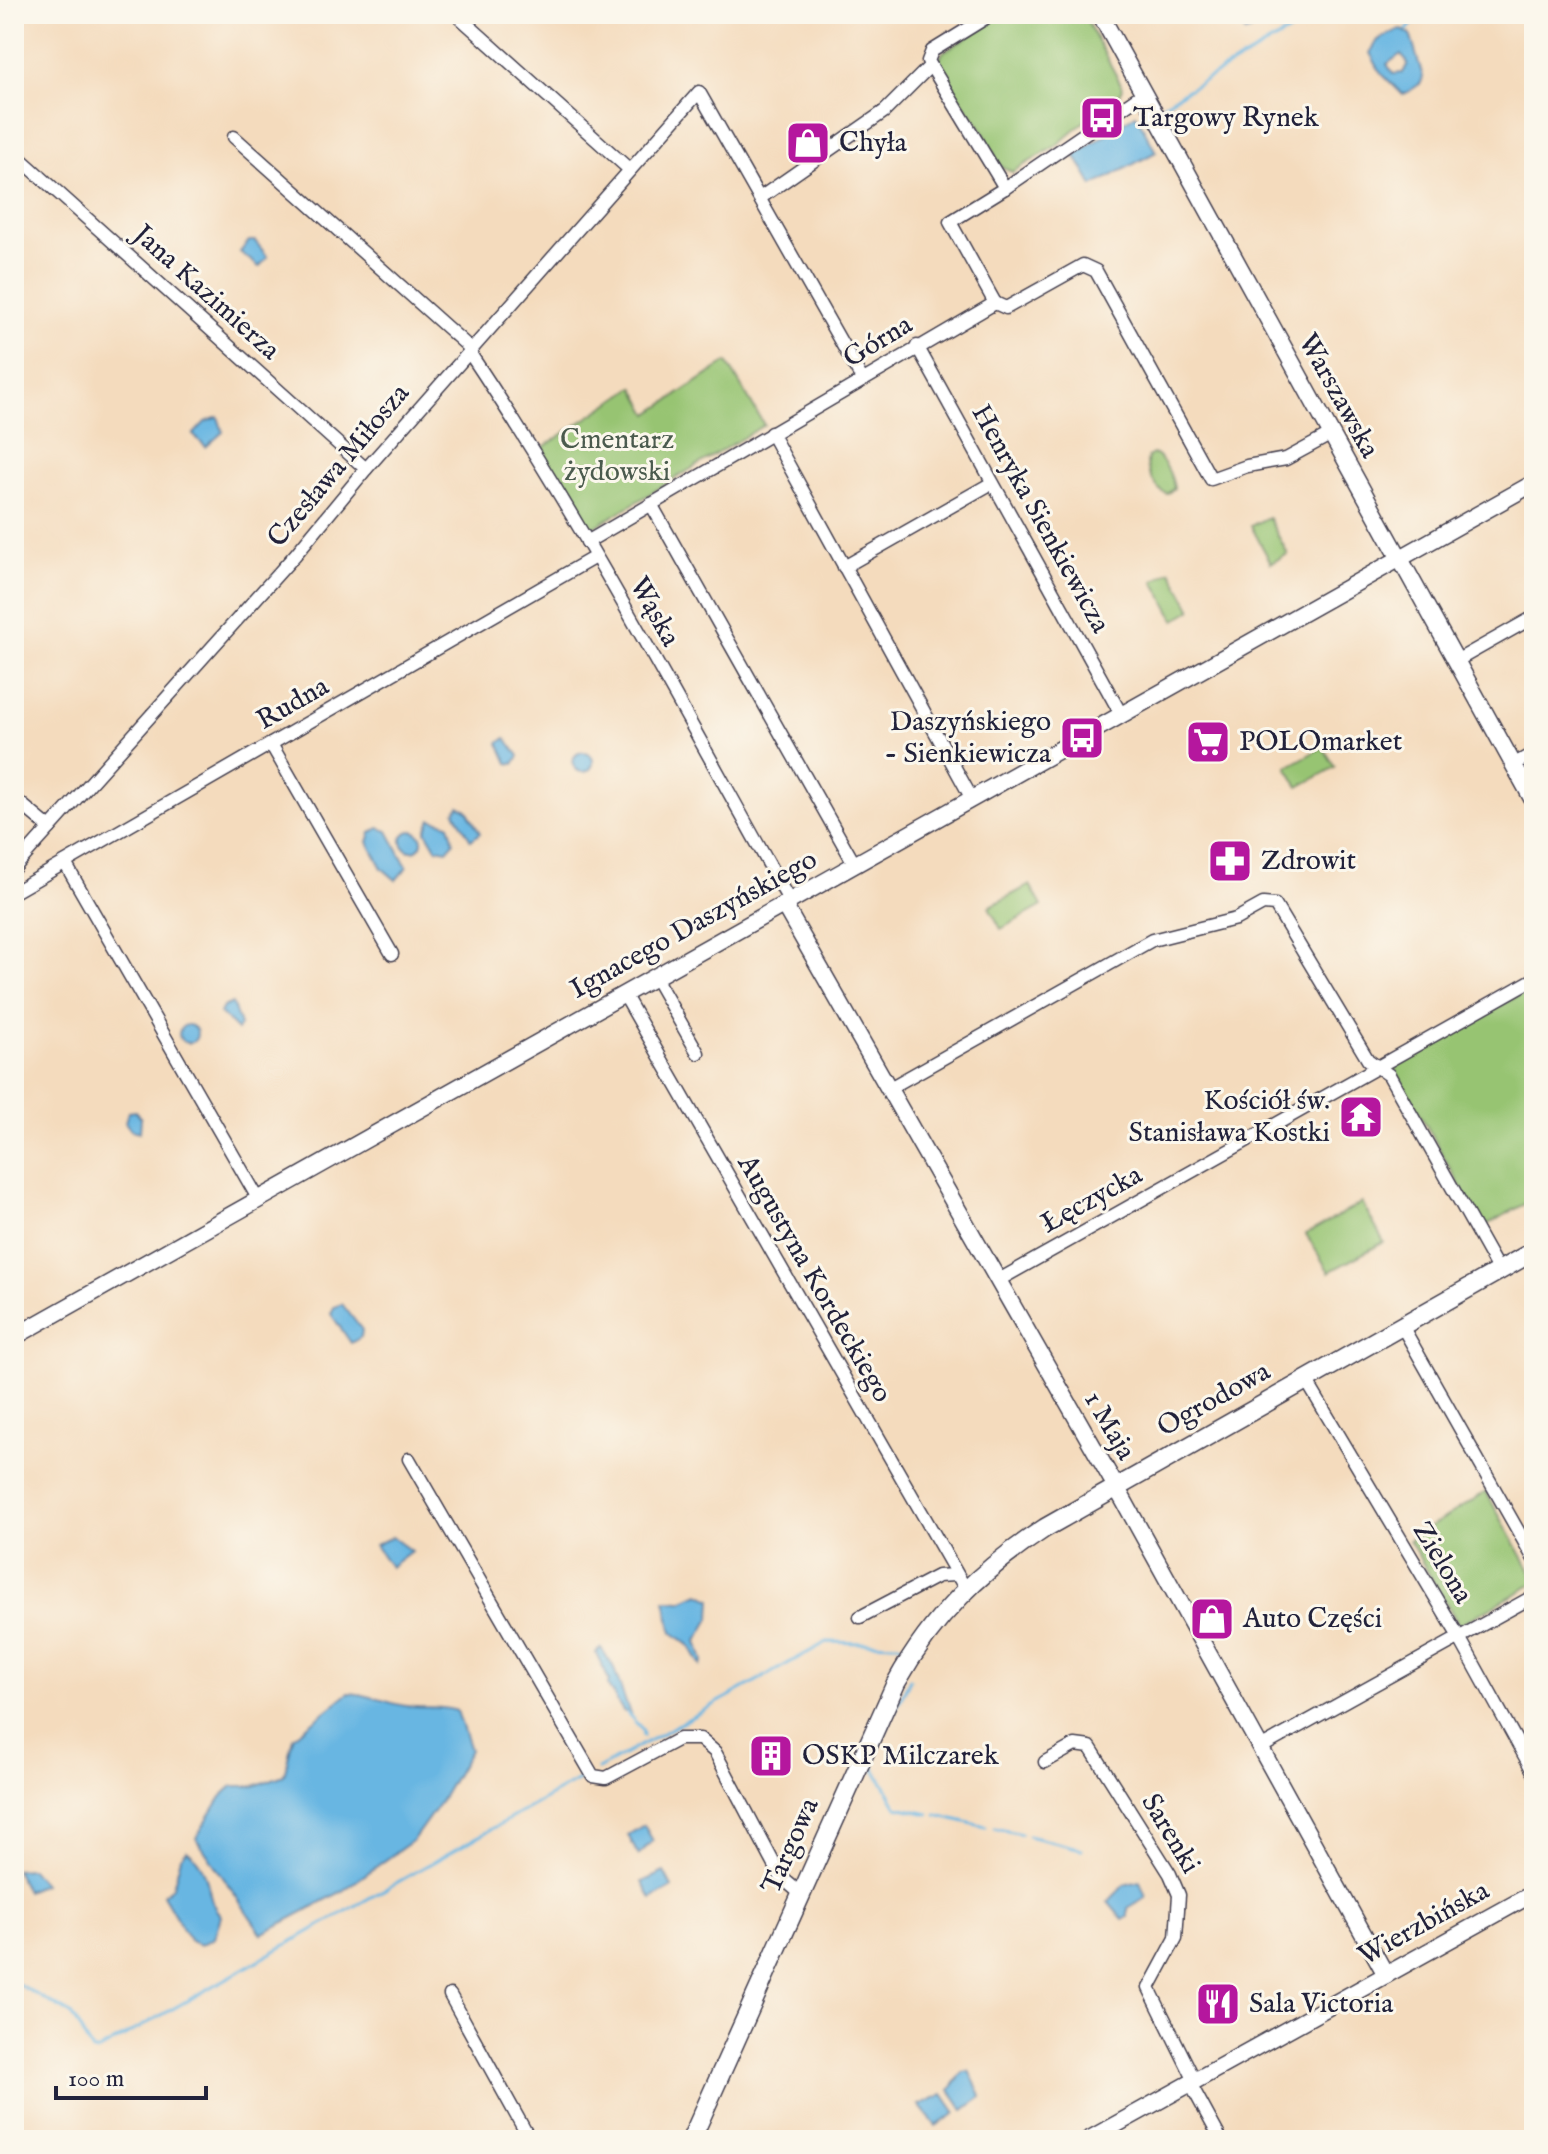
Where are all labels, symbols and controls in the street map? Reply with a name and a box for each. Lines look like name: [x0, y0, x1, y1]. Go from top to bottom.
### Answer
bus stop icon: Targowy Rynek: [1078, 94, 1126, 142]
place label: Targowy Rynek: [1133, 101, 1320, 136]
shop icon: Chyła: [784, 119, 832, 167]
place label: Chyła: [839, 126, 908, 161]
street label: Jana Kazimierza: [123, 216, 287, 369]
street label: Górna: [837, 307, 920, 376]
street label: Warszawska: [1289, 328, 1387, 465]
street label: Czesława Miłosza: [260, 376, 418, 555]
street label: Henryka Sienkiewicza: [963, 399, 1118, 640]
park label: Cmentarz żydowski: [560, 423, 674, 490]
street label: Wąska: [621, 571, 688, 654]
street label: Rudna: [251, 669, 336, 739]
place label: Daszyńskiego - Sienkiewicza: [884, 705, 1052, 772]
bus stop icon: Daszyńskiego - Sienkiewicza: [1058, 714, 1106, 762]
supermarket icon: POLOmarket: [1184, 718, 1232, 766]
place label: POLOmarket: [1239, 725, 1403, 760]
pharmacy icon: Zdrowit: [1206, 837, 1254, 885]
street label: Ignacego Daszyńskiego: [564, 843, 824, 1007]
place label: Zdrowit: [1261, 844, 1356, 879]
place label: Kościół św. Stanisława Kostki: [1129, 1084, 1330, 1151]
temple icon: Kościół św. Stanisława Kostki: [1337, 1093, 1385, 1141]
street label: Augustyna Kordeckiego: [728, 1148, 899, 1409]
street label: Łęczycka: [1035, 1157, 1150, 1242]
street label: Ogrodowa: [1151, 1354, 1277, 1445]
street label: 1 Maja: [1075, 1385, 1143, 1467]
street label: Zielona: [1404, 1516, 1480, 1611]
shop icon: Auto Części: [1188, 1595, 1236, 1643]
place label: Auto Części: [1242, 1602, 1382, 1637]
building icon: OSKP Milczarek: [747, 1732, 795, 1780]
place label: OSKP Milczarek: [802, 1739, 1000, 1774]
street label: Sarenki: [1133, 1788, 1207, 1880]
street label: Targowa: [754, 1792, 828, 1899]
street label: Wierzbińska: [1352, 1873, 1496, 1974]
restaurant icon: Sala Victoria: [1194, 1980, 1242, 2028]
place label: Sala Victoria: [1249, 1987, 1394, 2022]
scale bar: [56, 2050, 206, 2100]
text: 100 m: [68, 2064, 124, 2095]

